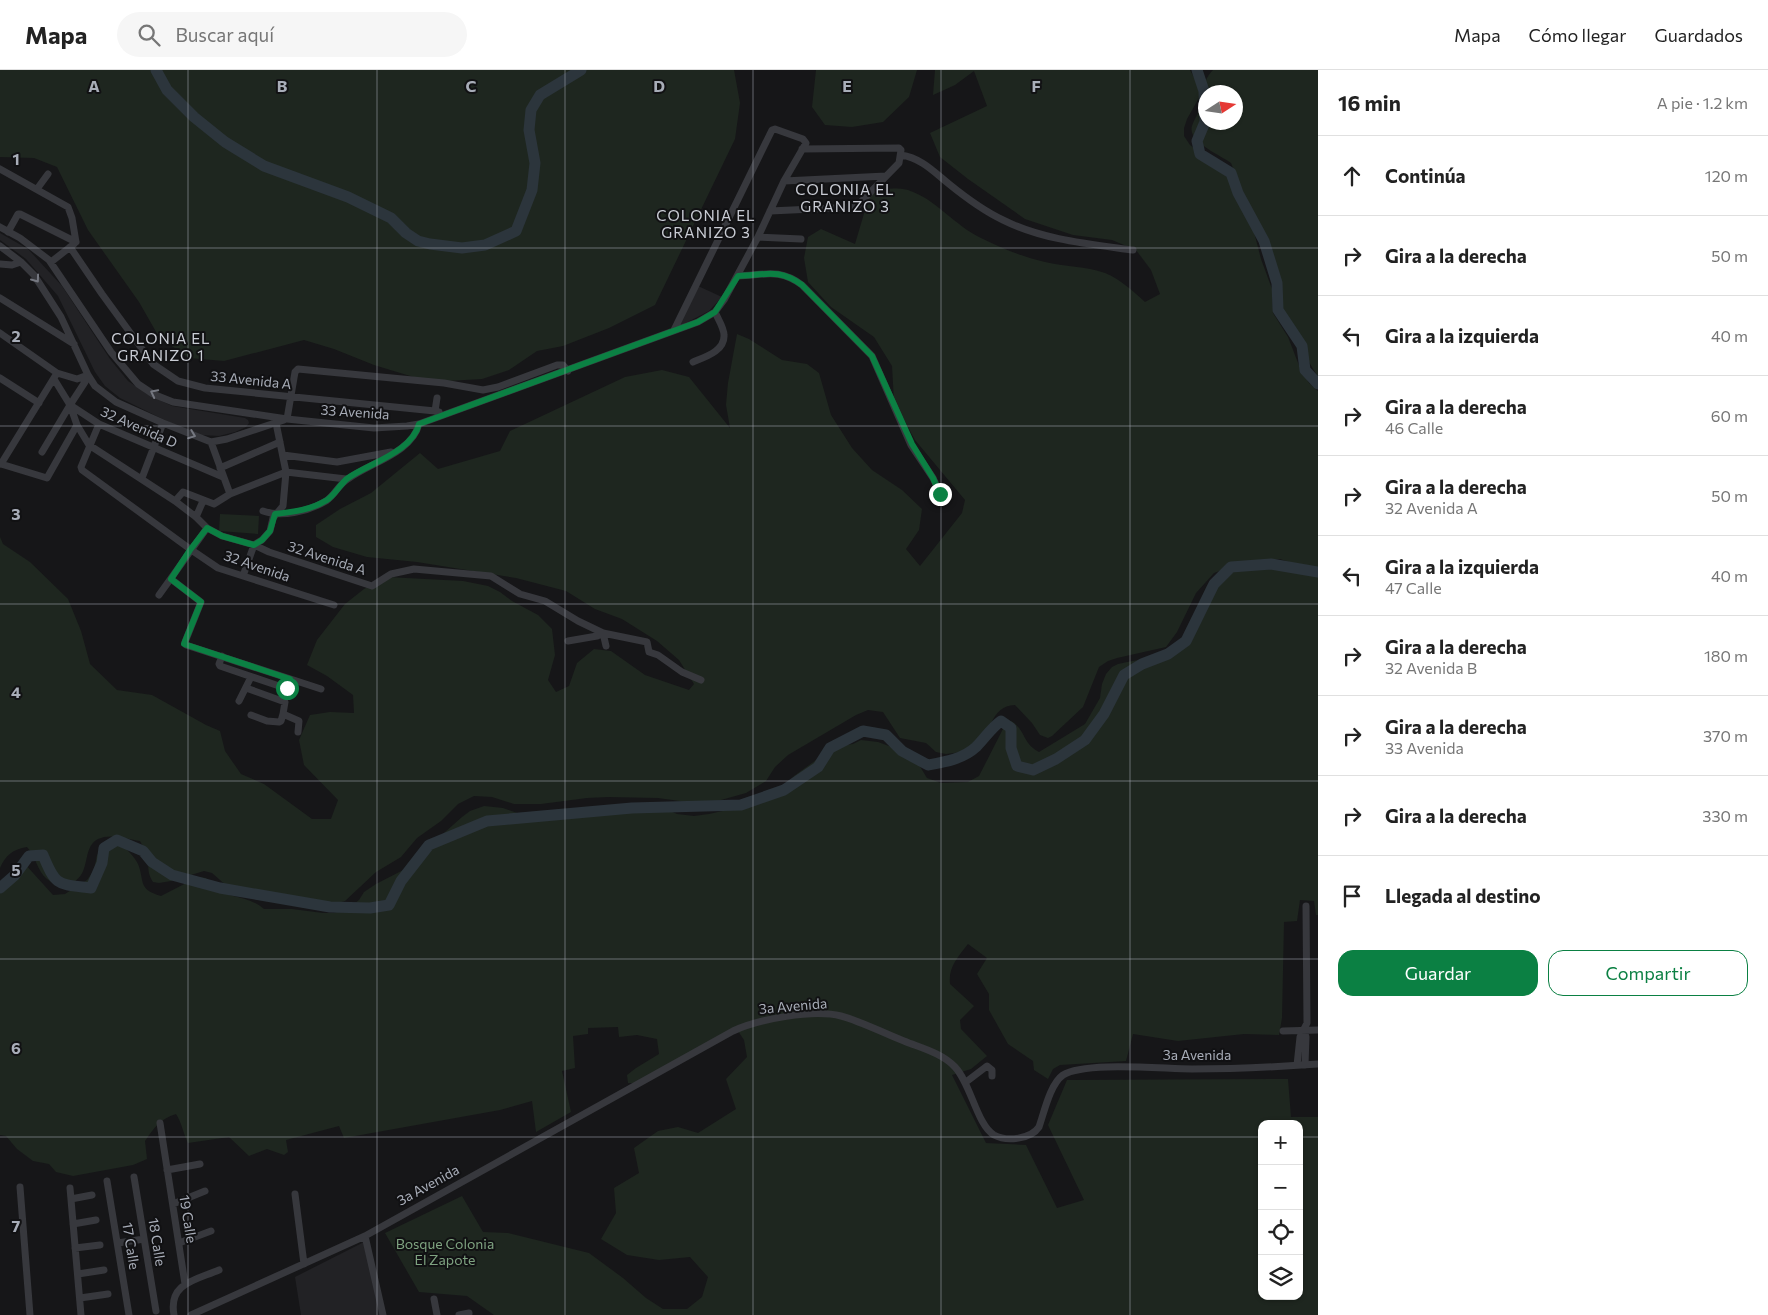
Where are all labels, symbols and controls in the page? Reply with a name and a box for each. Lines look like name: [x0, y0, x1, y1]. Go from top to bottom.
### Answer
search box: [117, 12, 467, 57]
text: Mapa: [25, 20, 87, 49]
icon: search: [135, 21, 163, 49]
text: Buscar aquí: [175, 23, 274, 46]
text: Mapa: [1454, 24, 1501, 46]
text: Cómo llegar: [1529, 24, 1626, 46]
text: Guardados: [1654, 24, 1743, 46]
text: A: [88, 76, 100, 95]
text: B: [277, 76, 288, 95]
text: C: [466, 76, 477, 95]
text: D: [653, 76, 665, 95]
text: E: [842, 76, 852, 95]
text: F: [1031, 76, 1041, 95]
north arrow: [1198, 85, 1243, 130]
text: 16 min: [1338, 90, 1401, 115]
text: A pie · 1.2 km: [1657, 93, 1748, 112]
text: 1: [12, 149, 20, 168]
icon: ahead: [1338, 162, 1366, 190]
text: Continúa: [1385, 164, 1466, 187]
text: 120 m: [1705, 166, 1748, 185]
district label: COLONIA EL GRANIZO 3: [795, 180, 895, 215]
district label: COLONIA EL GRANIZO 3: [656, 206, 756, 241]
icon: right: [1338, 242, 1366, 270]
text: Gira a la derecha: [1385, 244, 1527, 267]
text: 50 m: [1711, 246, 1748, 265]
one-way arrow: [30, 273, 39, 283]
icon: left: [1338, 322, 1366, 350]
text: Gira a la izquierda: [1385, 324, 1539, 347]
text: 2: [11, 326, 21, 345]
text: 40 m: [1711, 326, 1748, 345]
district label: COLONIA EL GRANIZO 1: [111, 329, 211, 364]
street label: 33 Avenida A: [210, 367, 293, 392]
one-way arrow: [150, 389, 159, 399]
text: Gira a la derecha: [1385, 395, 1527, 418]
street label: 33 Avenida: [320, 401, 390, 422]
street label: 32 Avenida D: [98, 402, 180, 451]
icon: right: [1338, 402, 1366, 430]
text: 60 m: [1711, 406, 1748, 425]
text: 46 Calle: [1385, 418, 1443, 437]
one-way arrow: [188, 429, 196, 439]
text: Gira a la derecha: [1385, 475, 1527, 498]
icon: right: [1338, 482, 1366, 510]
route end: [929, 483, 952, 506]
text: 50 m: [1711, 486, 1748, 505]
text: 32 Avenida A: [1385, 498, 1478, 517]
text: 3: [11, 504, 21, 523]
street label: 32 Avenida A: [286, 537, 369, 578]
street label: 32 Avenida: [222, 546, 292, 585]
text: Gira a la izquierda: [1385, 555, 1539, 578]
icon: left: [1338, 562, 1366, 590]
text: 40 m: [1711, 566, 1748, 585]
text: 47 Calle: [1385, 578, 1442, 597]
text: Gira a la derecha: [1385, 635, 1527, 658]
icon: right: [1338, 642, 1366, 670]
text: 180 m: [1704, 646, 1748, 665]
text: 32 Avenida B: [1385, 658, 1477, 677]
route start: [276, 677, 299, 700]
text: 4: [11, 682, 21, 701]
text: Gira a la derecha: [1385, 715, 1527, 738]
icon: right: [1338, 722, 1366, 750]
text: 370 m: [1703, 726, 1748, 745]
text: 33 Avenida: [1385, 738, 1464, 757]
icon: right: [1338, 802, 1366, 830]
text: Gira a la derecha: [1385, 804, 1527, 827]
text: 330 m: [1702, 806, 1748, 825]
text: 5: [11, 860, 21, 879]
icon: arrive: [1338, 882, 1366, 910]
text: Llegada al destino: [1385, 884, 1541, 907]
button: Guardar: [1338, 950, 1538, 996]
button: Compartir: [1548, 950, 1748, 996]
street label: 3a Avenida: [758, 994, 828, 1017]
text: 6: [11, 1038, 21, 1057]
street label: 3a Avenida: [1163, 1046, 1231, 1063]
map controls: [1258, 1120, 1303, 1300]
button: +: [1258, 1120, 1303, 1165]
street label: 3a Avenida: [394, 1161, 462, 1209]
button: −: [1258, 1165, 1303, 1210]
street label: 19 Calle: [176, 1194, 201, 1244]
button: locate: [1258, 1210, 1303, 1255]
text: 7: [12, 1216, 21, 1235]
street label: 18 Calle: [145, 1217, 170, 1267]
street label: 17 Calle: [119, 1221, 144, 1271]
park label: Bosque Colonia El Zapote: [396, 1235, 494, 1268]
button: layers: [1258, 1255, 1303, 1300]

